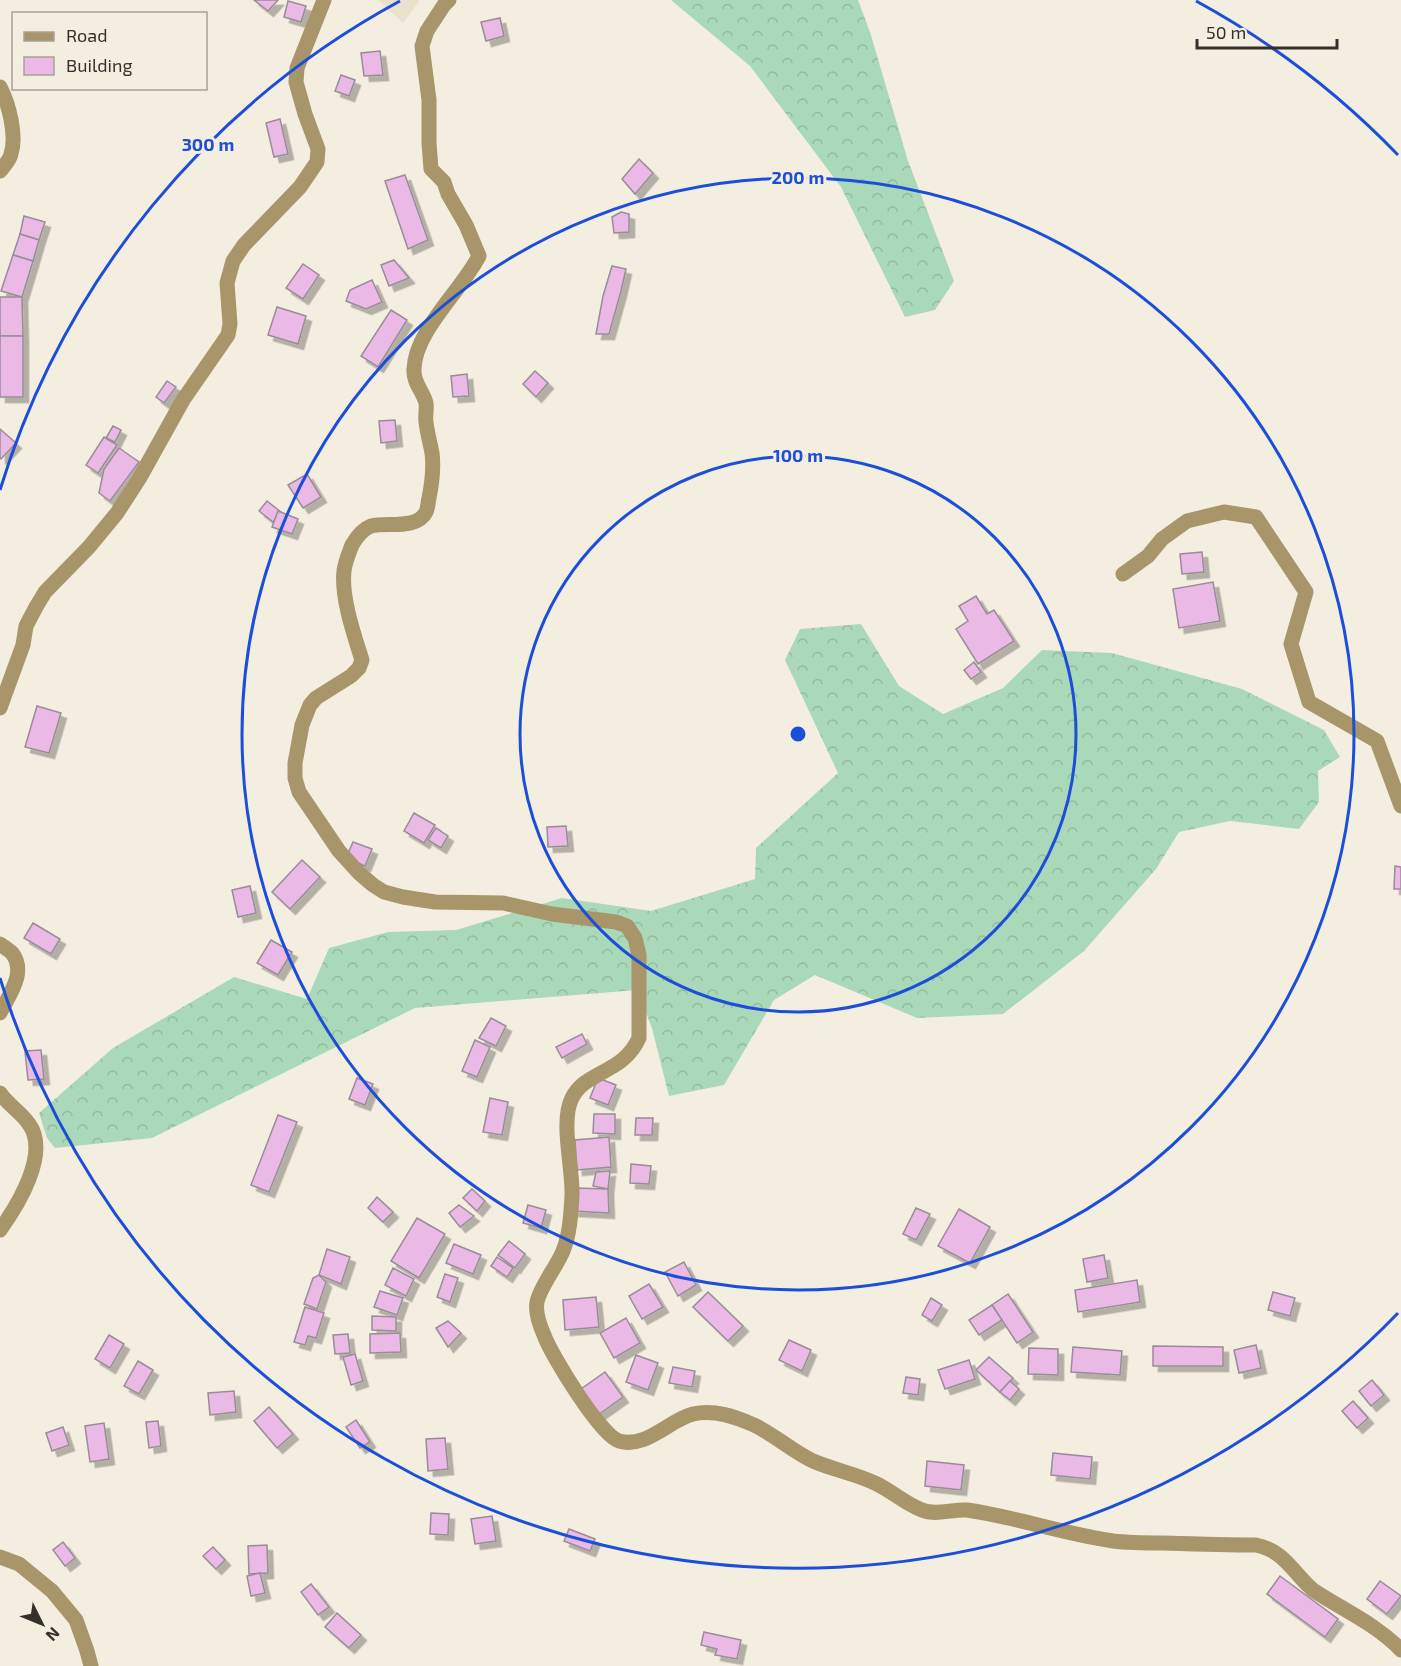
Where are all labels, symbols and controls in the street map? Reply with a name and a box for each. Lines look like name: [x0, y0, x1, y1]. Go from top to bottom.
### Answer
legend: [12, 12, 207, 90]
scale bar: [1197, 12, 1336, 50]
text: 50 m: [1206, 21, 1246, 43]
text: Road: [66, 24, 107, 46]
text: Building: [66, 54, 133, 76]
text: 300 m: [182, 133, 234, 155]
text: 200 m: [772, 166, 824, 188]
text: 100 m: [773, 444, 823, 466]
centre of rings: [788, 724, 808, 744]
north arrow: [12, 1594, 72, 1654]
text: N: [42, 1624, 64, 1645]

